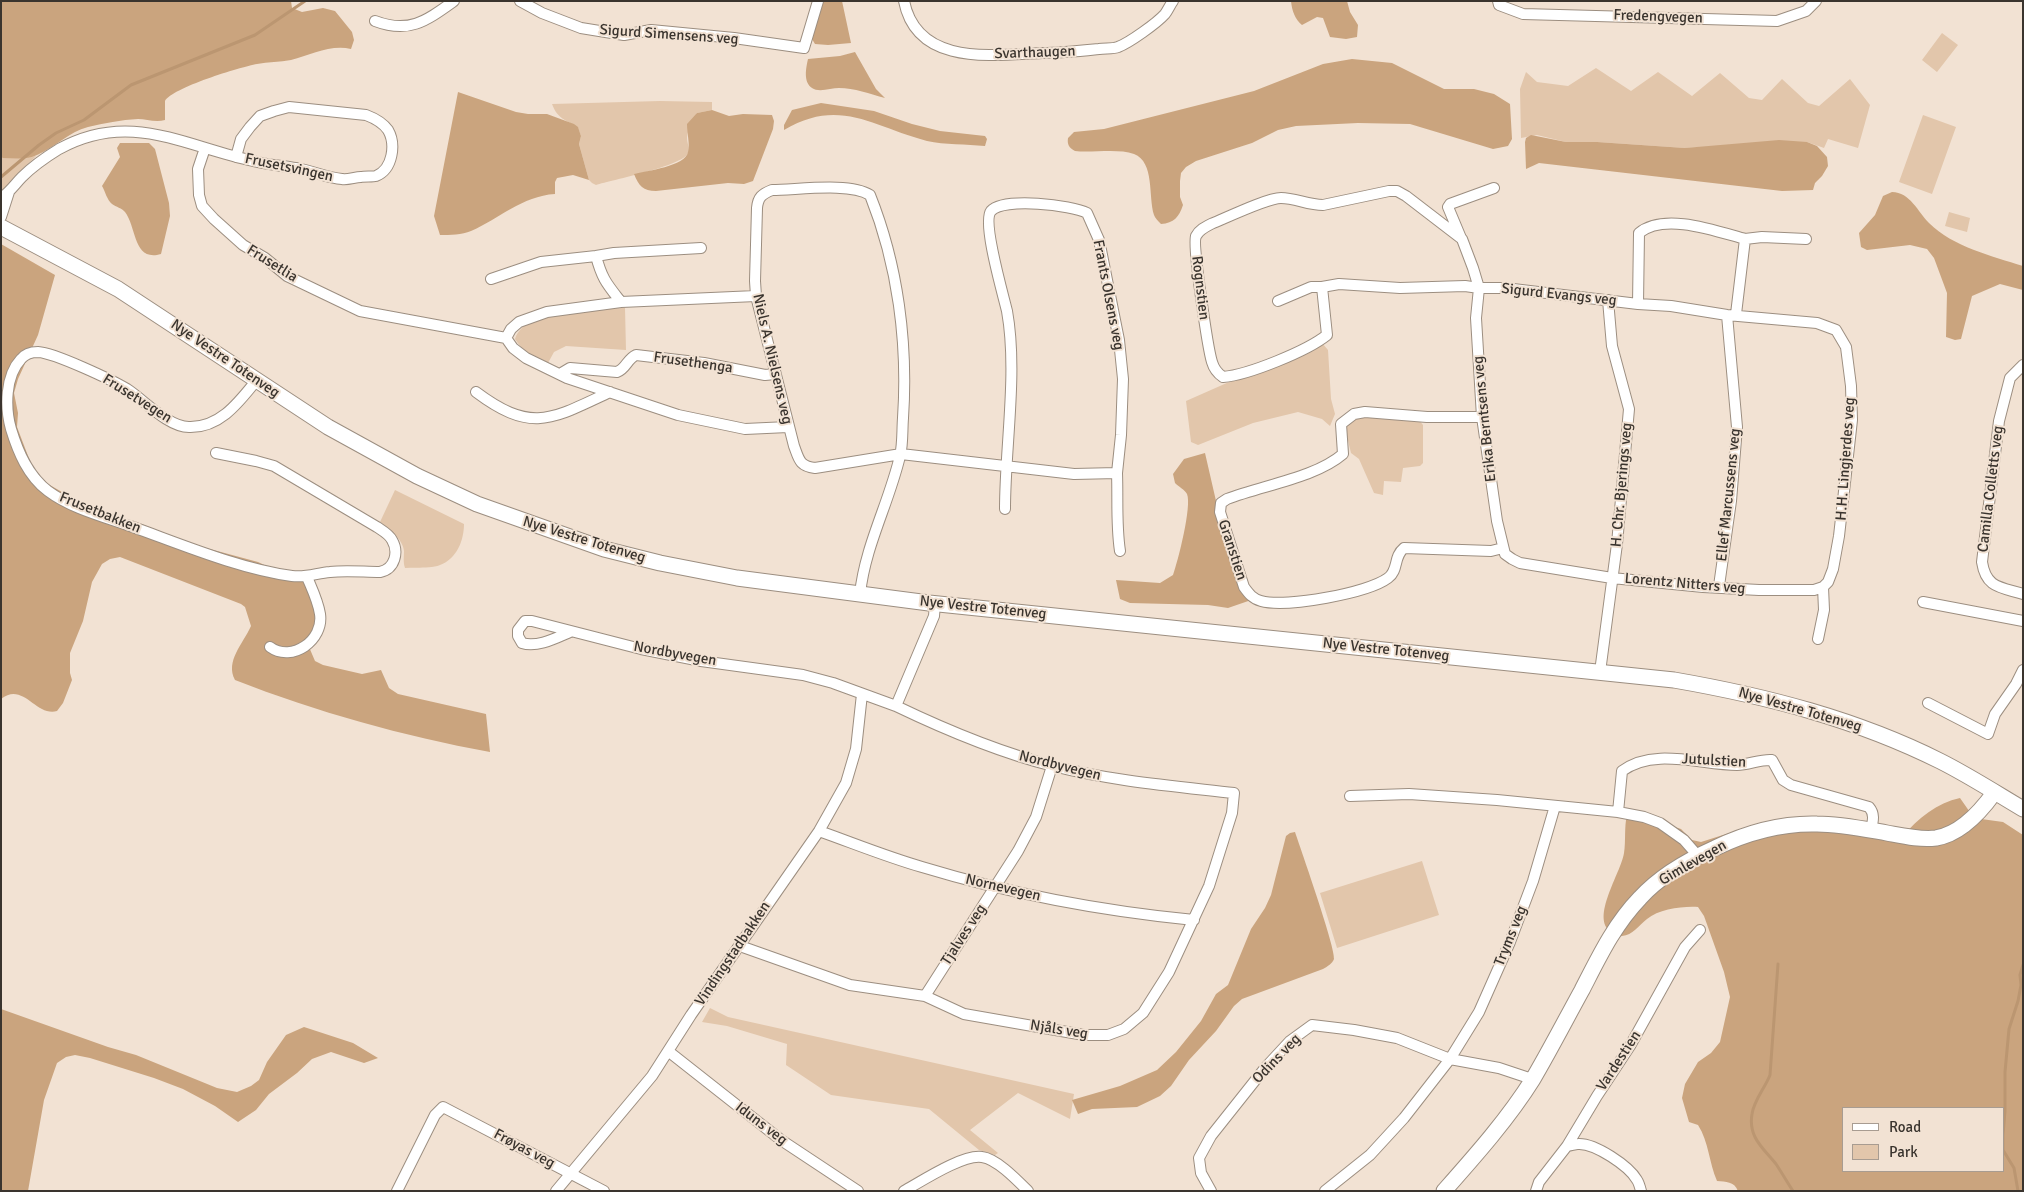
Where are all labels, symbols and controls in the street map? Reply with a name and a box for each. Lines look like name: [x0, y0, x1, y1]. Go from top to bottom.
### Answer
street label: Fredengvegen: [1613, 6, 1703, 28]
street label: Sigurd Simensens veg: [599, 21, 739, 49]
street label: Svarthaugen: [994, 43, 1076, 63]
street label: Frusetsvingen: [243, 150, 335, 186]
street label: Frants Olsens veg: [1088, 238, 1128, 352]
street label: Frusetlia: [243, 241, 301, 287]
street label: Rognstien: [1187, 255, 1213, 321]
street label: Sigurd Evangs veg: [1500, 280, 1618, 310]
street label: Niels A. Nielsens veg: [748, 292, 796, 426]
street label: Nye Vestre Totenveg: [167, 316, 283, 402]
street label: Frusethenga: [652, 349, 734, 377]
street label: Erika Berntsens veg: [1469, 355, 1501, 483]
street label: Frusetvegen: [99, 371, 175, 427]
street label: H.H. Lingjerdes veg: [1833, 397, 1859, 521]
street label: H. Chr. Bjerings veg: [1608, 422, 1636, 548]
street label: Camilla Colletts veg: [1974, 425, 2008, 553]
street label: Ellef Marcussens veg: [1713, 428, 1745, 562]
street label: Frusetbakken: [57, 488, 143, 538]
street label: Nye Vestre Totenveg: [520, 513, 648, 567]
street label: Granstien: [1214, 517, 1250, 583]
street label: Lorentz Nitters veg: [1624, 570, 1746, 598]
street label: Nye Vestre Totenveg: [919, 592, 1047, 624]
street label: Nye Vestre Totenveg: [1322, 634, 1450, 666]
street label: Nordbyvegen: [632, 638, 718, 670]
street label: Nye Vestre Totenveg: [1736, 684, 1864, 736]
street label: Nordbyvegen: [1017, 747, 1103, 785]
street label: Jutulstien: [1681, 750, 1747, 772]
street label: Gimlevegen: [1656, 836, 1730, 890]
street label: Nornevegen: [964, 871, 1042, 905]
street label: Vindingstadbakken: [691, 898, 775, 1010]
street label: Tjalves veg: [938, 901, 990, 969]
street label: Tryms veg: [1491, 903, 1531, 969]
street label: Njåls veg: [1029, 1017, 1089, 1043]
street label: Vardestien: [1593, 1028, 1645, 1094]
street label: Odins veg: [1249, 1030, 1305, 1088]
street label: Iduns veg: [731, 1099, 791, 1149]
legend: [1842, 1107, 2004, 1172]
text: Road: [1889, 1118, 1921, 1136]
street label: Frøyas veg: [490, 1125, 558, 1173]
text: Park: [1889, 1143, 1918, 1161]

